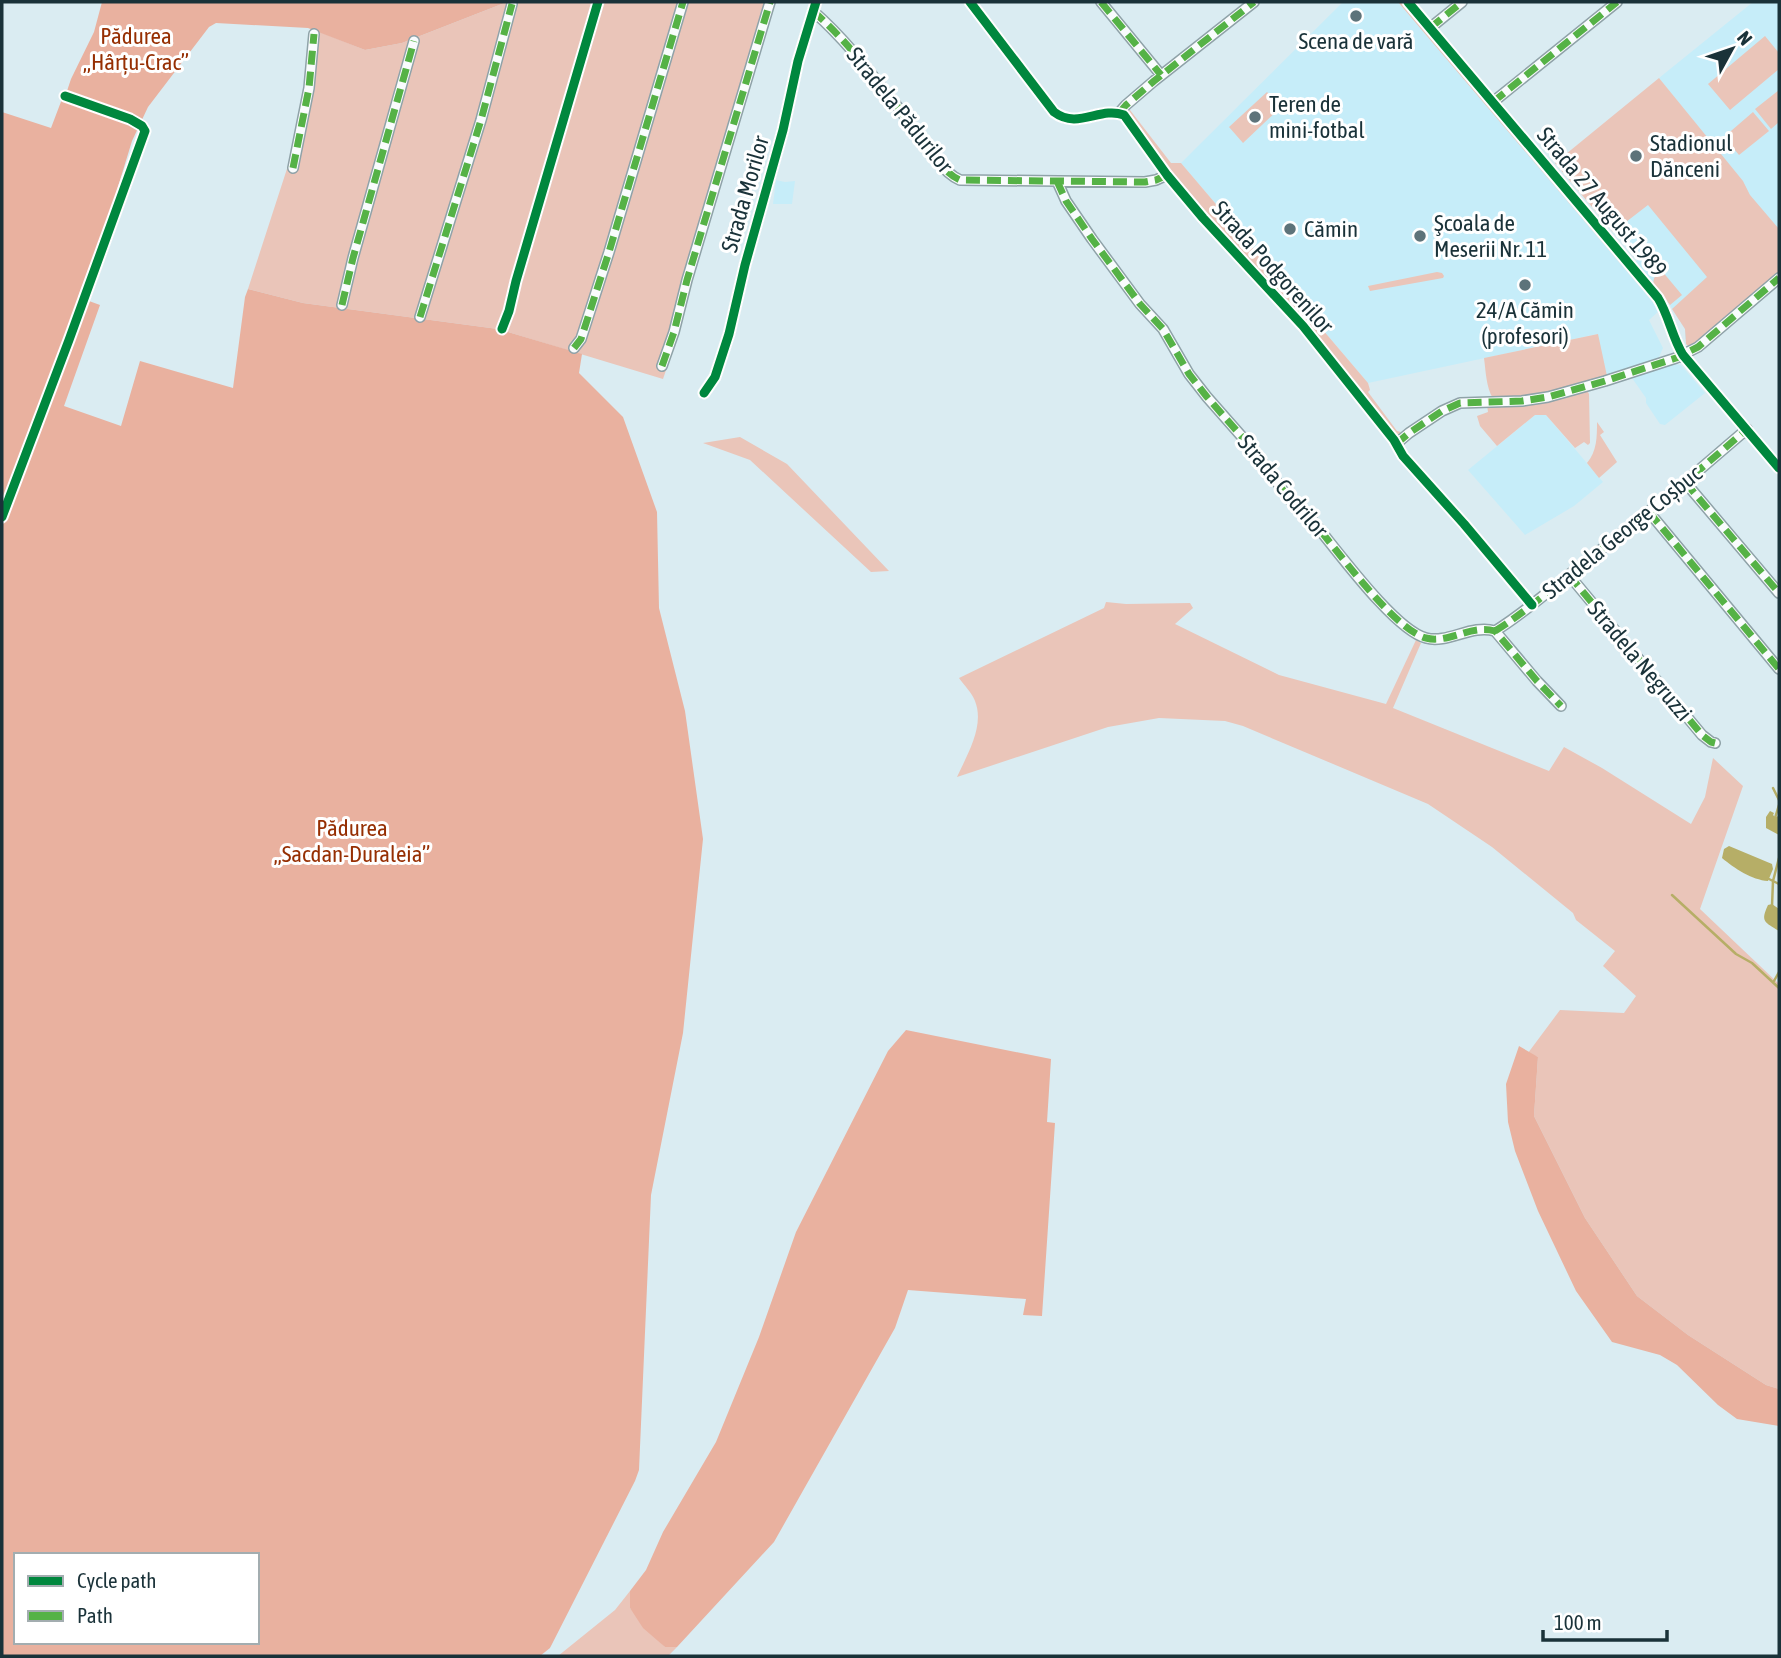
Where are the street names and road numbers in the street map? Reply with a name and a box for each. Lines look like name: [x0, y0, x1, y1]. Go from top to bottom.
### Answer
street label: Stradela Pădurilor: [842, 42, 959, 179]
street label: Strada 27 August 1989: [1532, 122, 1672, 282]
street label: Strada Morilor: [716, 132, 774, 255]
street label: Strada Podgorenilor: [1207, 196, 1340, 339]
street label: Strada Codrilor: [1233, 430, 1334, 543]
street label: Stradela George Coșbuc: [1537, 460, 1707, 604]
street label: Stradela Negruzzi: [1582, 596, 1698, 726]

